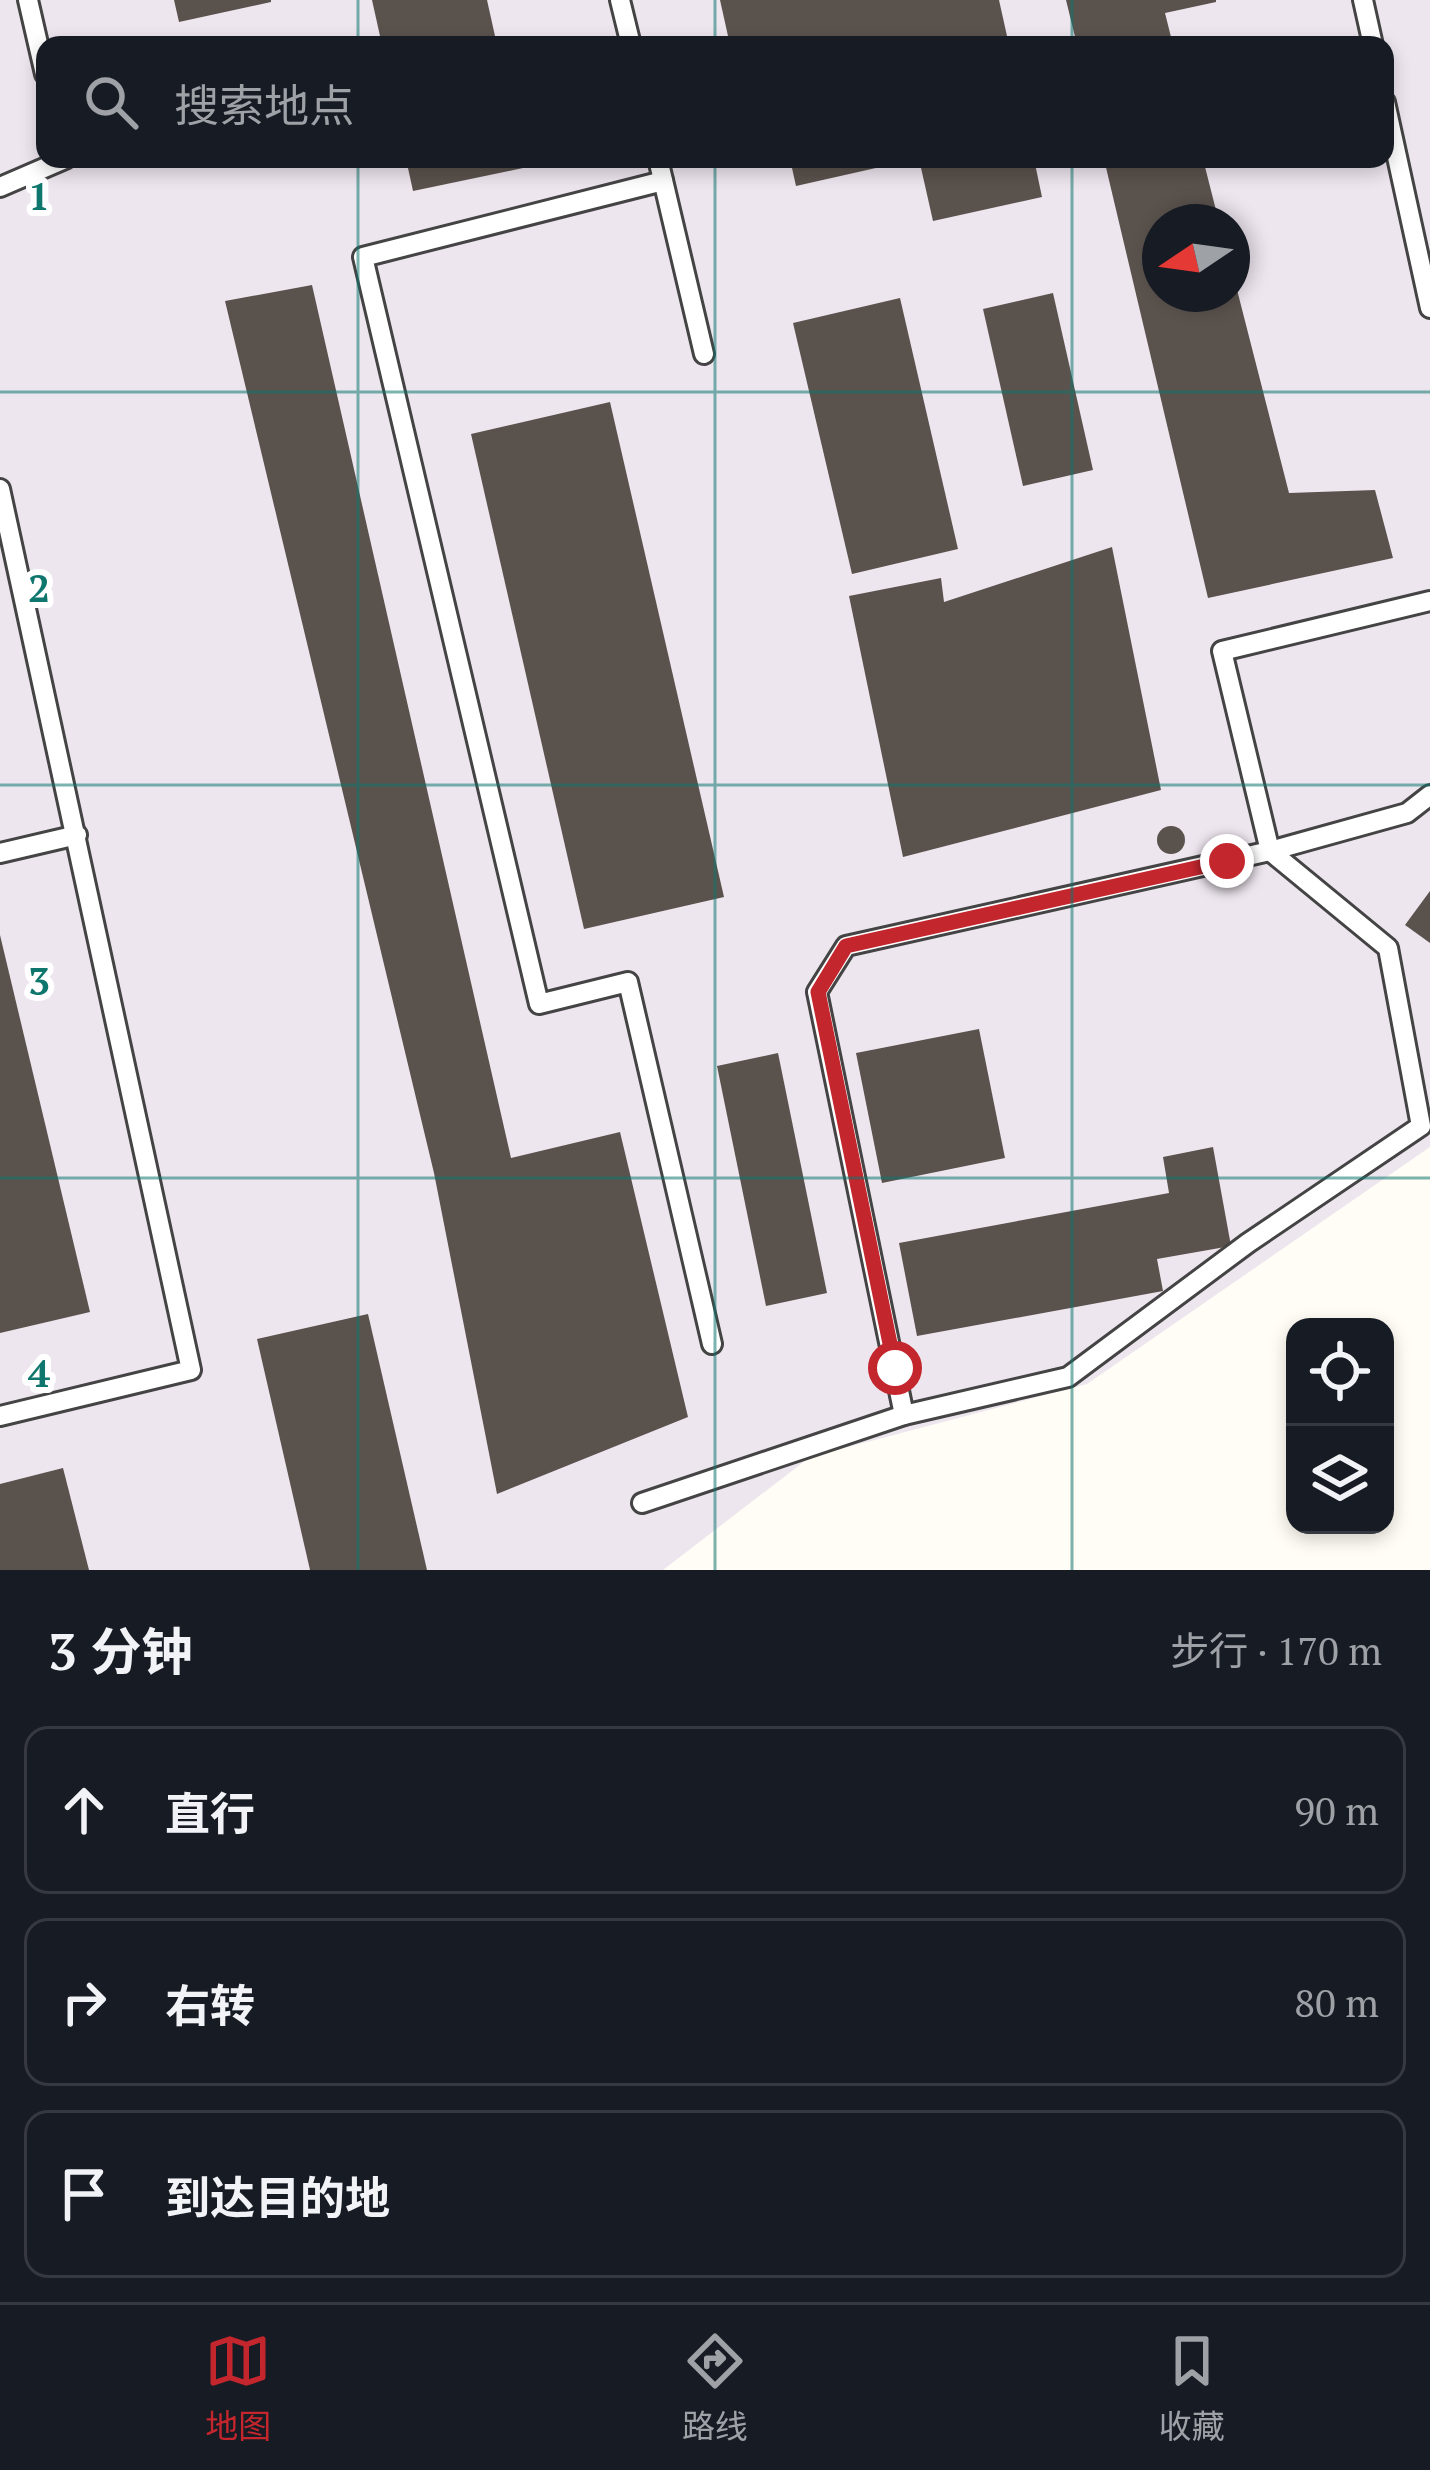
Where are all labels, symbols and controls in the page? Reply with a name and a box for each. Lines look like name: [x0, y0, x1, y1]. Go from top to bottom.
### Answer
search box: [36, 36, 1394, 168]
icon: search: [78, 69, 144, 135]
text: 搜索地点: [174, 75, 354, 135]
text: 1: [28, 169, 50, 221]
north arrow: [1142, 204, 1250, 312]
text: 2: [28, 561, 50, 613]
route end: [1200, 834, 1254, 888]
text: 3: [28, 954, 50, 1006]
map controls: [1286, 1318, 1394, 1534]
button: locate: [1286, 1318, 1394, 1426]
route start: [868, 1341, 922, 1395]
text: 4: [28, 1346, 50, 1398]
button: layers: [1286, 1426, 1394, 1534]
text: 3 分钟: [48, 1617, 193, 1685]
text: 步行 · 170 m: [1170, 1624, 1382, 1676]
icon: ahead: [51, 1777, 117, 1843]
text: 直行: [165, 1783, 255, 1843]
text: 90 m: [1294, 1784, 1379, 1836]
icon: right: [51, 1969, 117, 2035]
text: 右转: [165, 1975, 255, 2035]
text: 80 m: [1294, 1976, 1379, 2028]
icon: arrive: [51, 2161, 117, 2227]
text: 到达目的地: [165, 2167, 390, 2227]
tab: 地图: [205, 2328, 271, 2448]
tab: 路线: [682, 2328, 748, 2448]
tab: 收藏: [1159, 2328, 1225, 2448]

